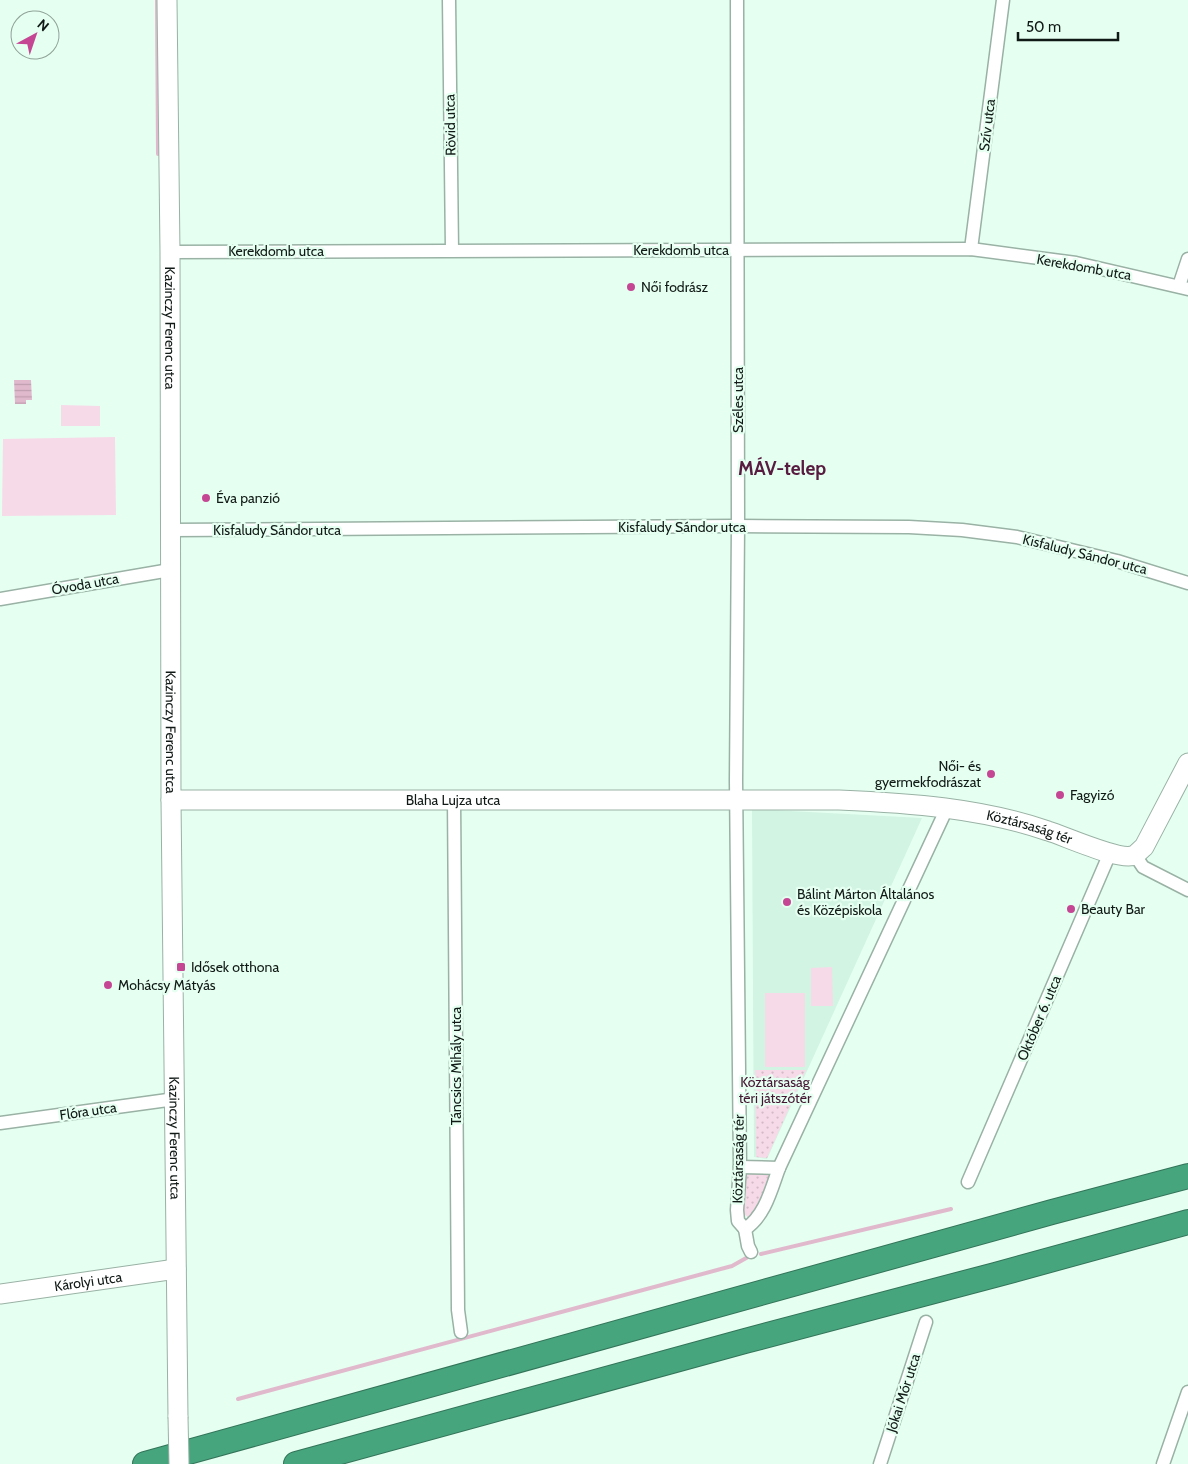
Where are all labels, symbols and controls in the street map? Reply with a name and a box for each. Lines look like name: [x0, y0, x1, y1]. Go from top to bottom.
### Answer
north arrow: [10, 10, 60, 60]
scale bar: [1018, 10, 1118, 42]
text: N: [34, 15, 53, 35]
text: 50 m: [1026, 18, 1061, 36]
street label: Rövid utca: [440, 94, 460, 156]
street label: Szív utca: [975, 97, 999, 152]
street label: Kerekdomb utca: [633, 241, 729, 259]
street label: Kerekdomb utca: [228, 242, 324, 260]
street label: Kerekdomb utca: [1035, 250, 1133, 284]
street label: Kazinczy Ferenc utca: [161, 266, 179, 390]
place label: Női fodrász: [641, 278, 708, 296]
marker: Női fodrász: [625, 281, 637, 293]
street label: Széles utca: [729, 367, 747, 433]
district label: MÁV-telep: [738, 456, 826, 480]
place label: Éva panzió: [216, 489, 280, 507]
marker: Éva panzió: [200, 492, 212, 504]
street label: Kisfaludy Sándor utca: [618, 518, 746, 536]
street label: Kisfaludy Sándor utca: [213, 521, 341, 539]
street label: Kisfaludy Sándor utca: [1021, 530, 1149, 578]
street label: Óvoda utca: [50, 569, 120, 599]
street label: Kazinczy Ferenc utca: [162, 670, 180, 794]
place label: Női- és gyermekfodrászat: [875, 757, 981, 791]
marker: Női- és gyermekfodrászat: [985, 768, 997, 780]
place label: Fagyizó: [1070, 786, 1115, 804]
marker: Fagyizó: [1054, 789, 1066, 801]
street label: Blaha Lujza utca: [406, 791, 501, 809]
street label: Köztársaság tér: [985, 806, 1076, 848]
place label: Bálint Márton Általános és Középiskola: [797, 885, 934, 919]
marker: Bálint Márton Általános és Középiskola: [781, 896, 793, 908]
place label: Beauty Bar: [1081, 900, 1146, 918]
marker: Beauty Bar: [1065, 903, 1077, 915]
place label: Idősek otthona: [191, 958, 279, 976]
marker: Idősek otthona: [175, 961, 187, 973]
street label: Október 6. utca: [1013, 972, 1065, 1063]
place label: Mohácsy Mátyás: [118, 976, 216, 994]
marker: Mohácsy Mátyás: [102, 979, 114, 991]
street label: Táncsics Mihály utca: [447, 1006, 465, 1125]
park label: Köztársaság téri játszótér: [739, 1073, 812, 1107]
street label: Kazinczy Ferenc utca: [165, 1076, 185, 1200]
street label: Flóra utca: [58, 1098, 118, 1124]
street label: Köztársaság tér: [728, 1114, 748, 1204]
street label: Károlyi utca: [53, 1268, 123, 1295]
street label: Jókai Mór utca: [882, 1351, 924, 1436]

